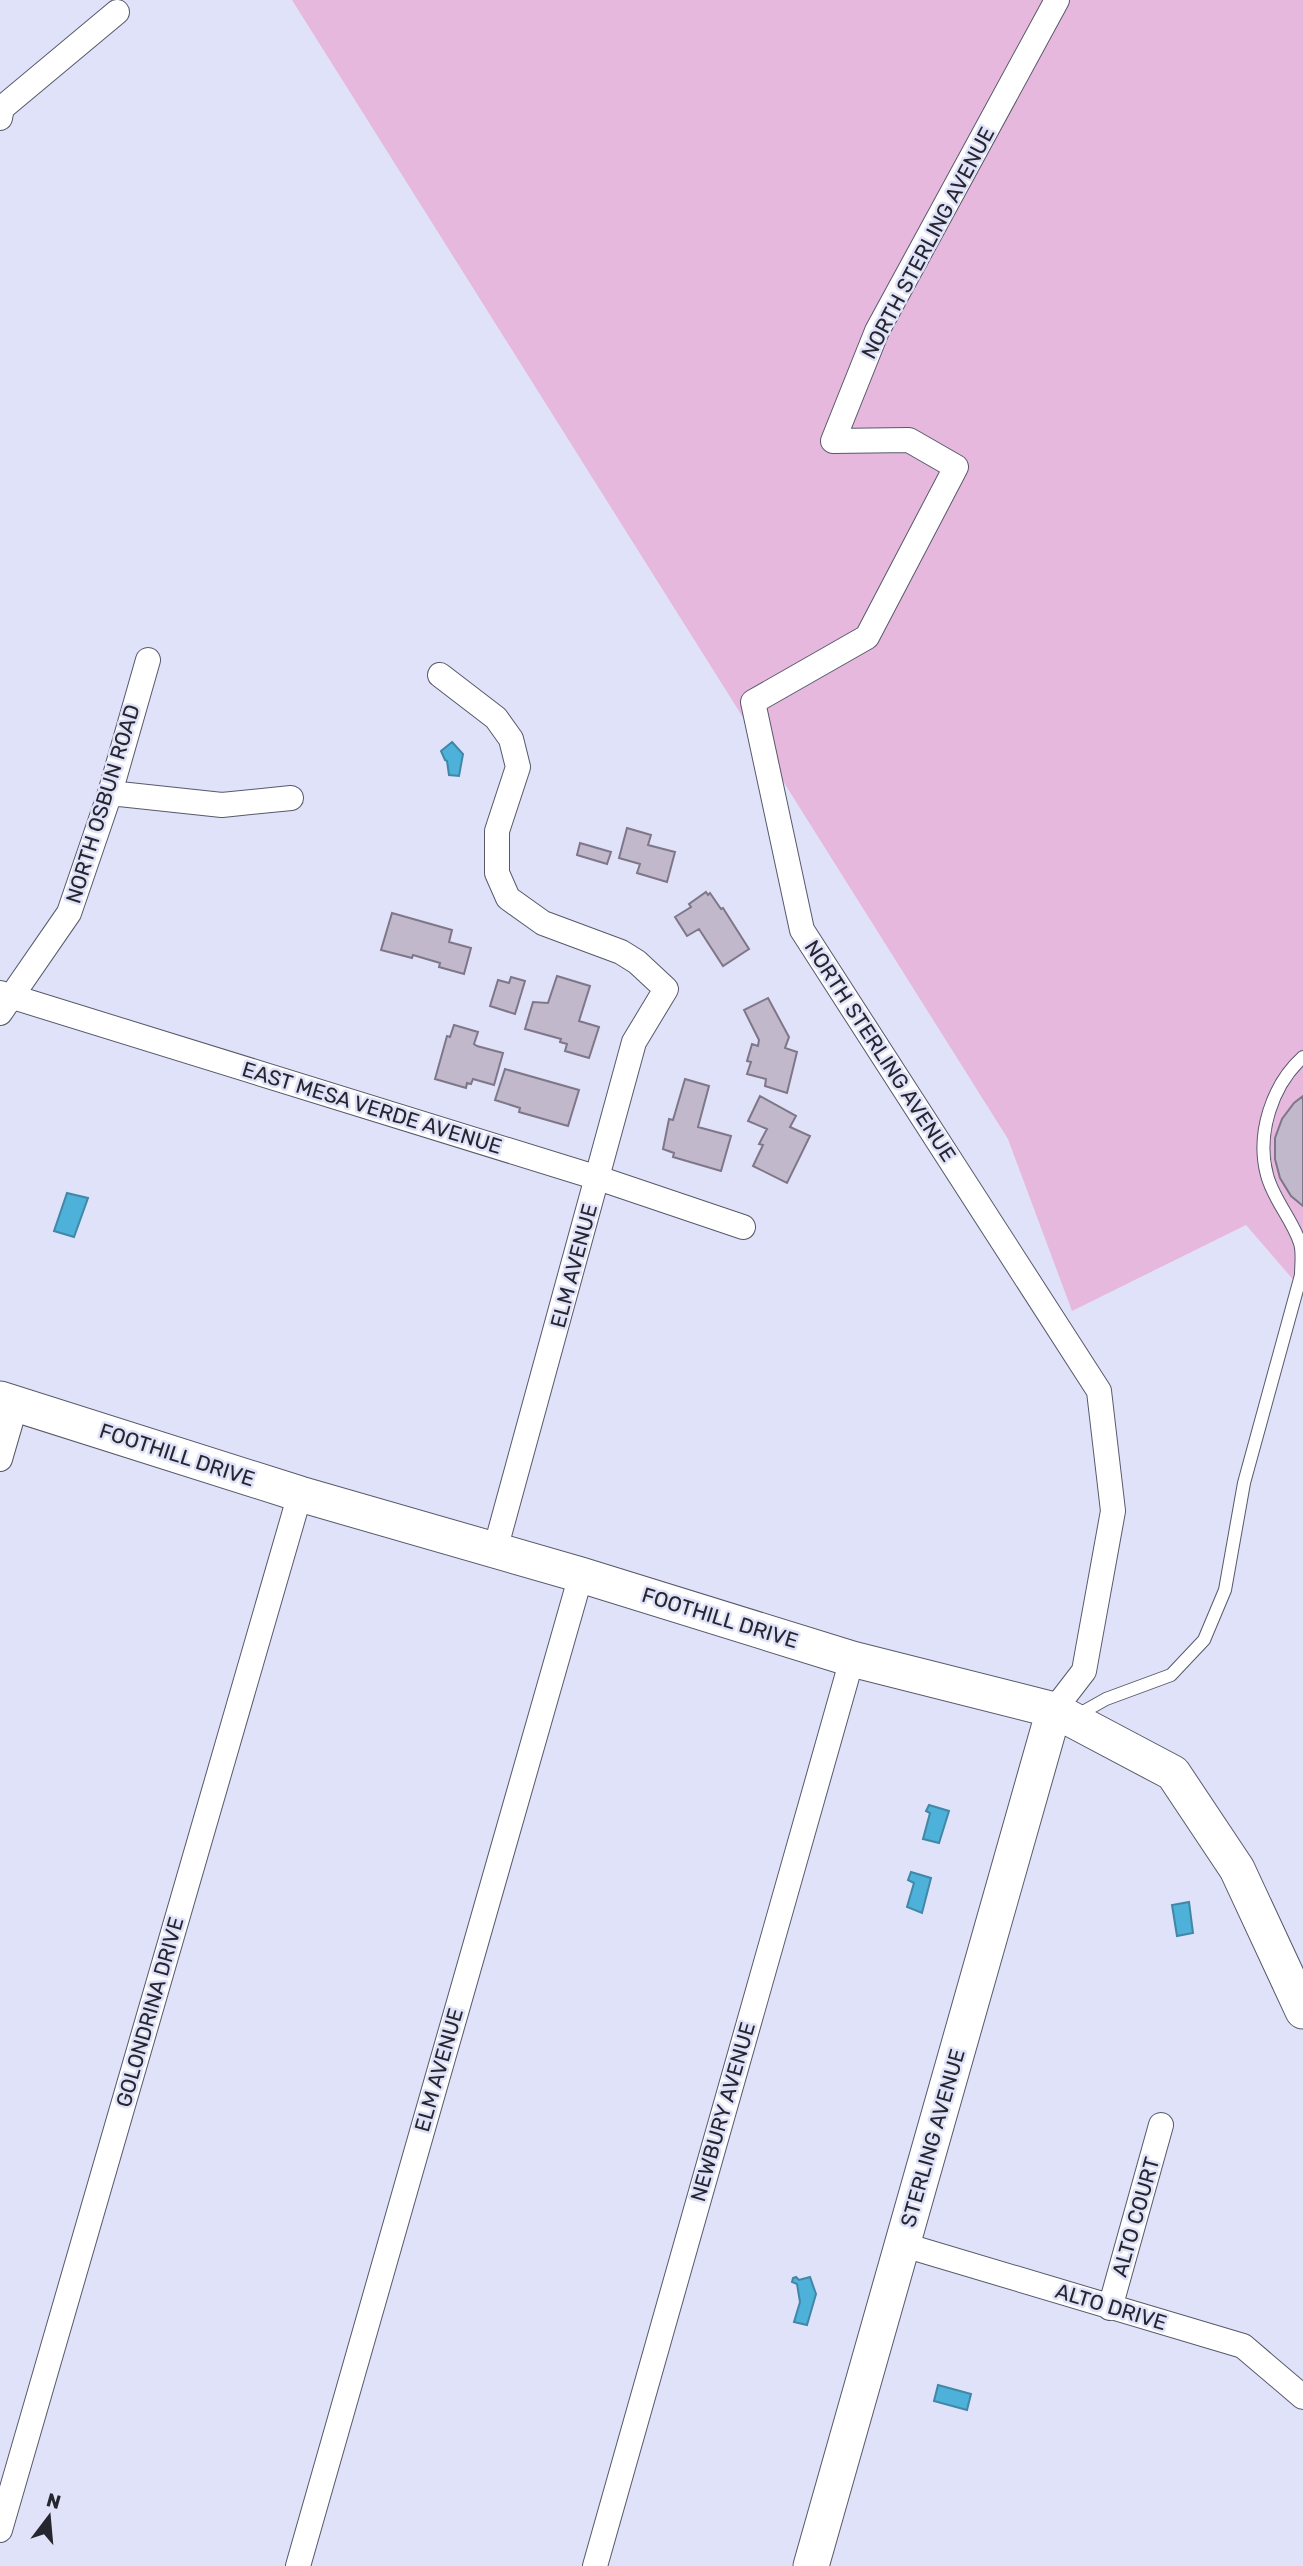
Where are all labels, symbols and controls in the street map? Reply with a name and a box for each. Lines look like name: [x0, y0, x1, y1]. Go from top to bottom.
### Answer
street label: NORTH STERLING AVENUE: [856, 123, 999, 363]
street label: NORTH OSBUN ROAD: [60, 701, 145, 906]
street label: NORTH STERLING AVENUE: [799, 935, 961, 1166]
street label: EAST MESA VERDE AVENUE: [239, 1056, 505, 1159]
street label: ELM AVENUE: [545, 1201, 602, 1331]
street label: FOOTHILL DRIVE: [96, 1418, 258, 1491]
street label: FOOTHILL DRIVE: [639, 1582, 801, 1653]
street label: GOLONDRINA DRIVE: [110, 1914, 189, 2110]
street label: ELM AVENUE: [409, 2005, 468, 2135]
street label: NEWBURY AVENUE: [685, 2019, 760, 2204]
street label: STERLING AVENUE: [895, 2046, 970, 2230]
street label: ALTO COURT: [1107, 2154, 1165, 2280]
street label: ALTO DRIVE: [1052, 2278, 1170, 2335]
north arrow: [14, 2482, 84, 2552]
text: N: [44, 2488, 63, 2514]

